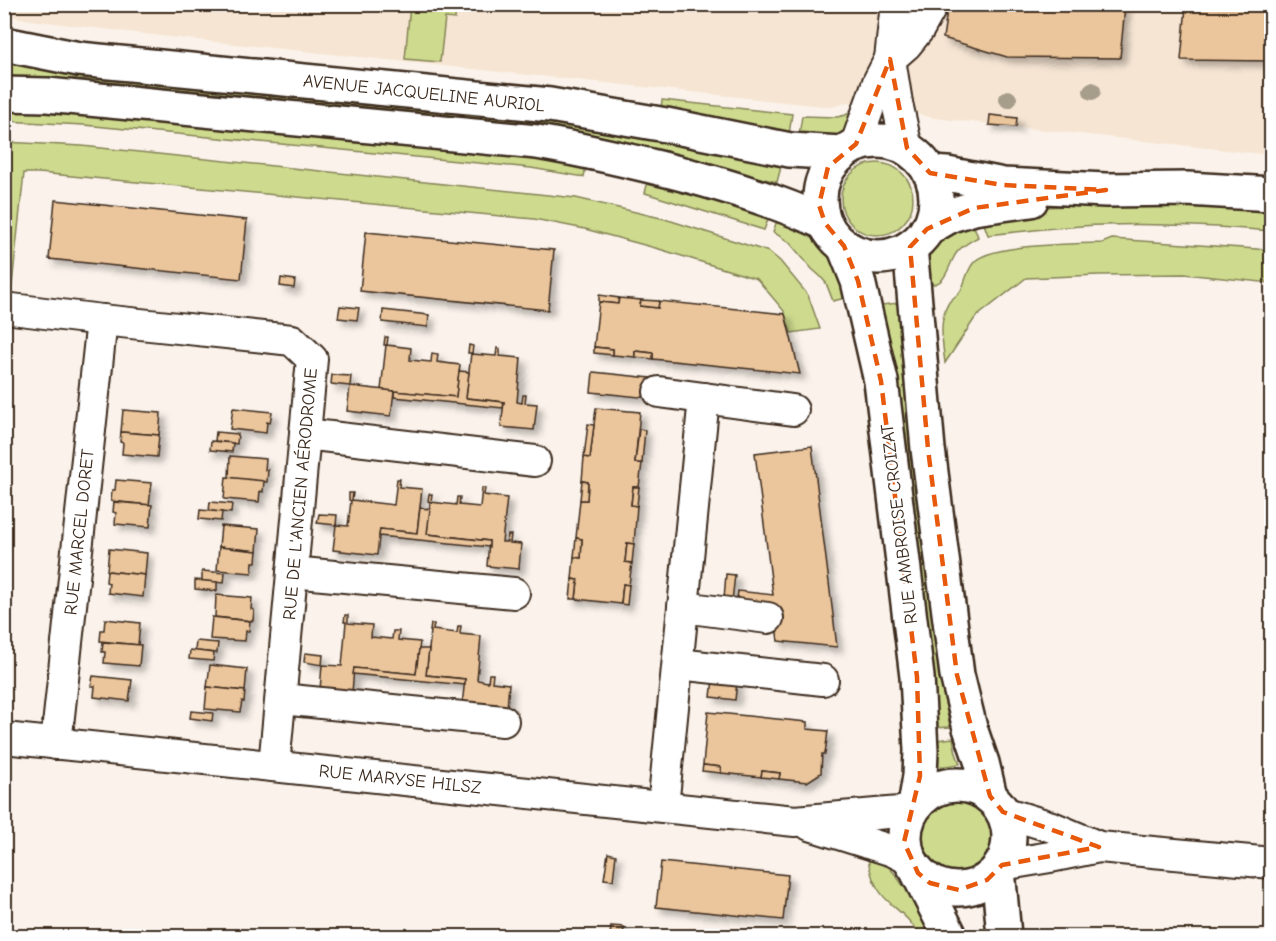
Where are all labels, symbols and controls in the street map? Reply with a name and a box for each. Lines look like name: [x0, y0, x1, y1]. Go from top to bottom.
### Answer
street label: AVENUE JACQUELINE AURIOL: [302, 70, 546, 117]
street label: RUE DE L'ANCIEN AÉRODROME: [278, 367, 322, 621]
street label: RUE AMBROISE CROIZAT: [877, 422, 922, 625]
street label: RUE MARCEL DORET: [60, 447, 99, 616]
street label: RUE MARYSE HILSZ: [318, 761, 483, 799]

